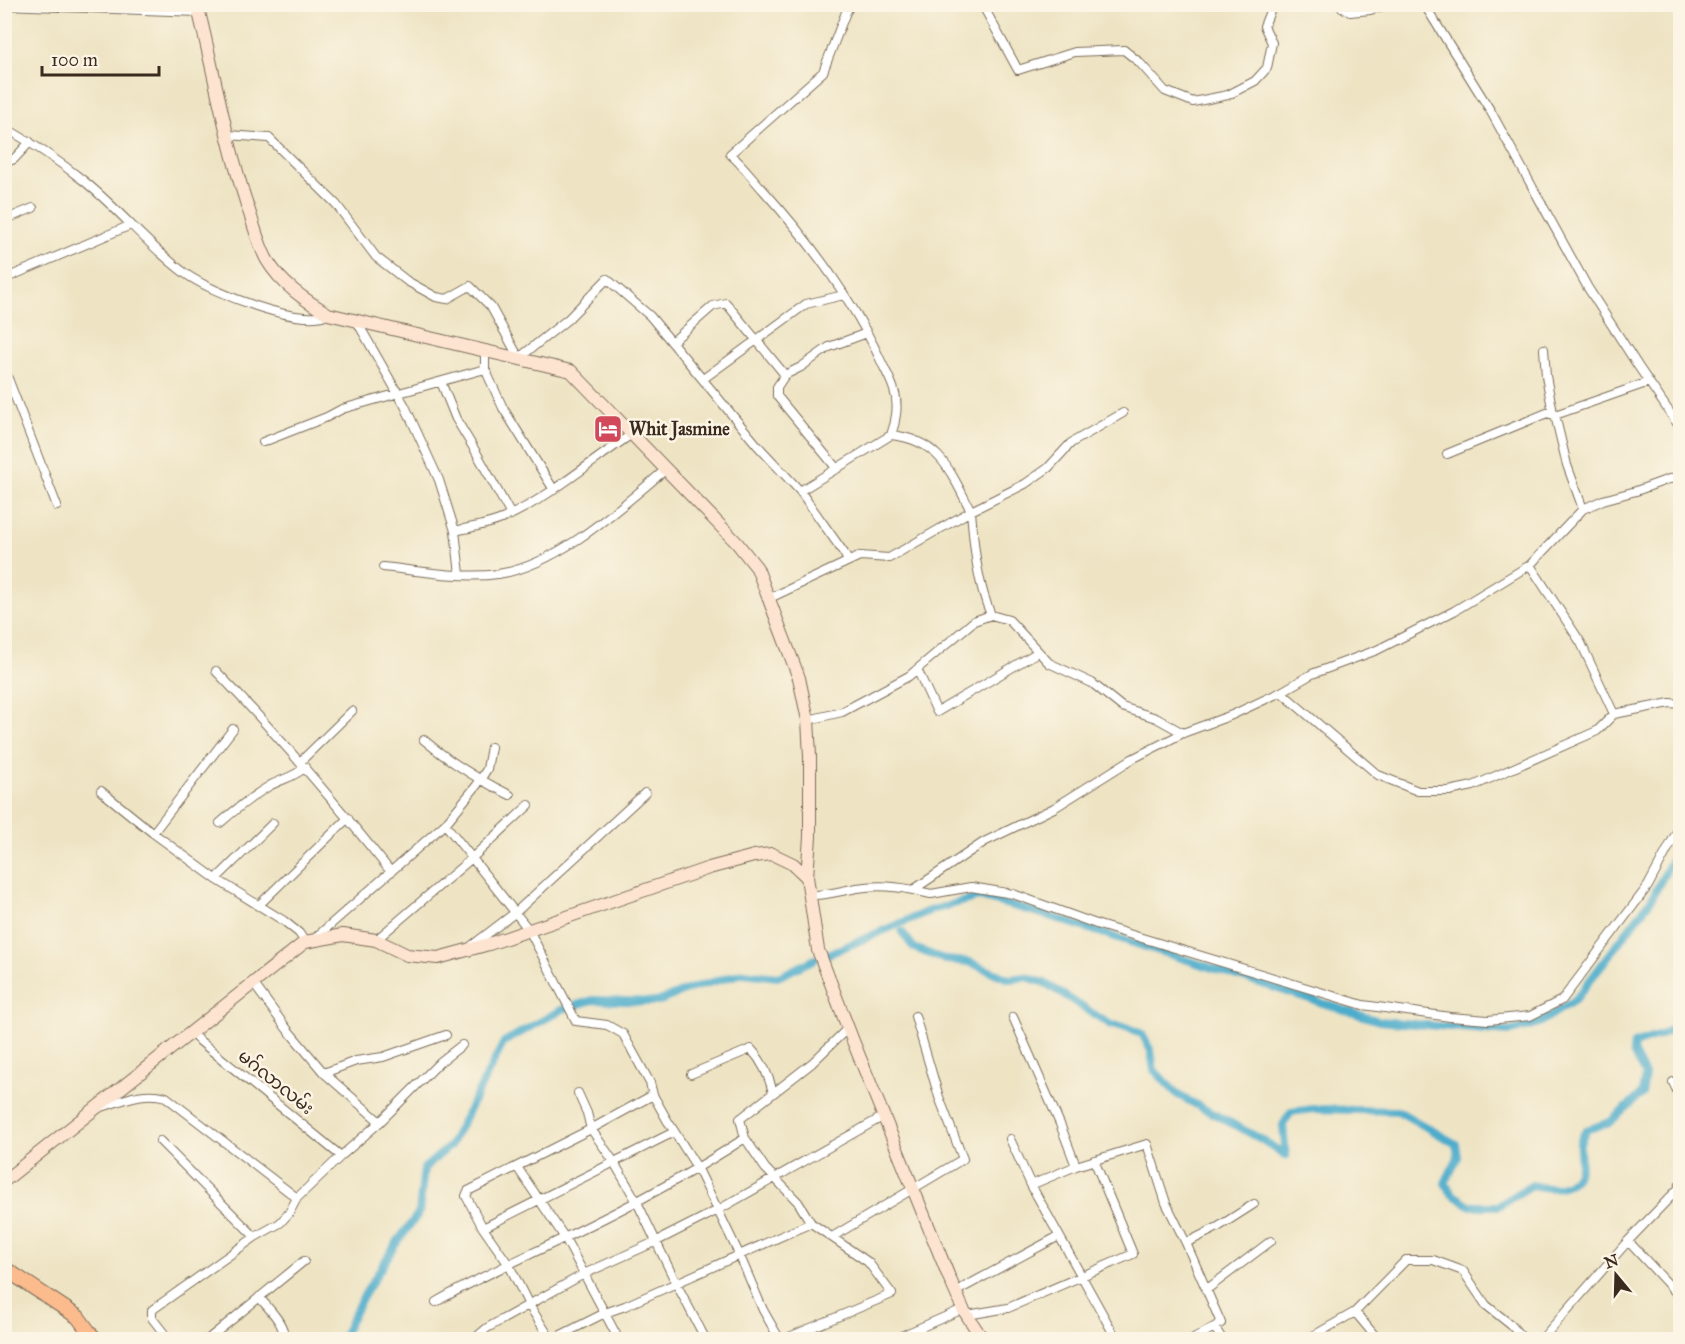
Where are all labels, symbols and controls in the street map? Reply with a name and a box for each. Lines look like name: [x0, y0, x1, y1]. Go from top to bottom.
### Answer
scale bar: [42, 39, 159, 77]
text: 100 m: [51, 49, 98, 71]
hotel icon: Whit Jasmine: [592, 413, 624, 445]
place label: Whit Jasmine: [629, 418, 730, 441]
street label: မဂ်လာလမ်း: [234, 1043, 320, 1119]
north arrow: [1586, 1245, 1646, 1305]
text: N: [1602, 1250, 1621, 1272]

